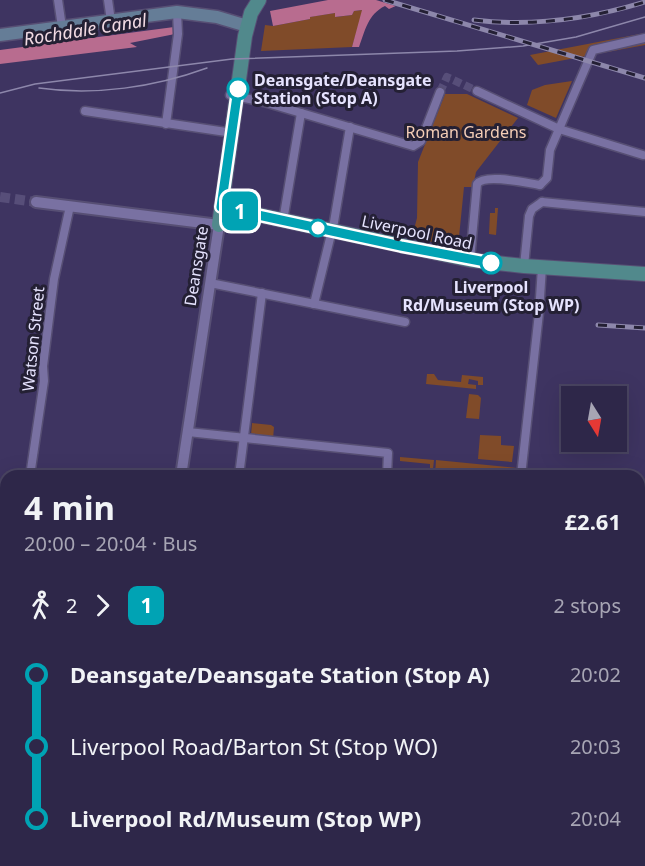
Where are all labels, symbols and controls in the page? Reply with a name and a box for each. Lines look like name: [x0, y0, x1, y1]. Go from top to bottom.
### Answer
water label: Rochdale Canal: [22, 7, 148, 51]
place label: Deansgate/Deansgate Station (Stop A): [254, 69, 432, 109]
marker: Deansgate/Deansgate Station (Stop A): [227, 78, 249, 100]
park label: Roman Gardens: [406, 121, 526, 143]
line badge: 1: [220, 192, 260, 230]
text: 1: [234, 197, 246, 225]
street label: Liverpool Road: [360, 210, 474, 254]
unlabelled marker: [309, 219, 327, 237]
street label: Deansgate: [179, 224, 213, 308]
marker: Liverpool Rd/Museum (Stop WP): [480, 252, 502, 274]
place label: Liverpool Rd/Museum (Stop WP): [403, 276, 579, 316]
street label: Watson Street: [17, 285, 49, 393]
north arrow: [561, 386, 627, 452]
map controls: [561, 386, 627, 452]
text: 4 min: [24, 485, 115, 530]
text: £2.61: [564, 506, 621, 536]
text: 20:00 – 20:04 · Bus: [24, 530, 197, 557]
icon: walk: [24, 589, 57, 622]
icon: forward: [86, 589, 119, 622]
text: 1: [140, 591, 152, 619]
text: 2: [66, 592, 77, 619]
text: 2 stops: [554, 592, 621, 619]
text: Deansgate/Deansgate Station (Stop A): [70, 659, 490, 689]
text: 20:02: [570, 661, 621, 688]
text: Liverpool Road/Barton St (Stop WO): [70, 731, 438, 761]
text: 20:03: [570, 733, 621, 760]
text: Liverpool Rd/Museum (Stop WP): [70, 803, 421, 833]
text: 20:04: [570, 805, 621, 832]

